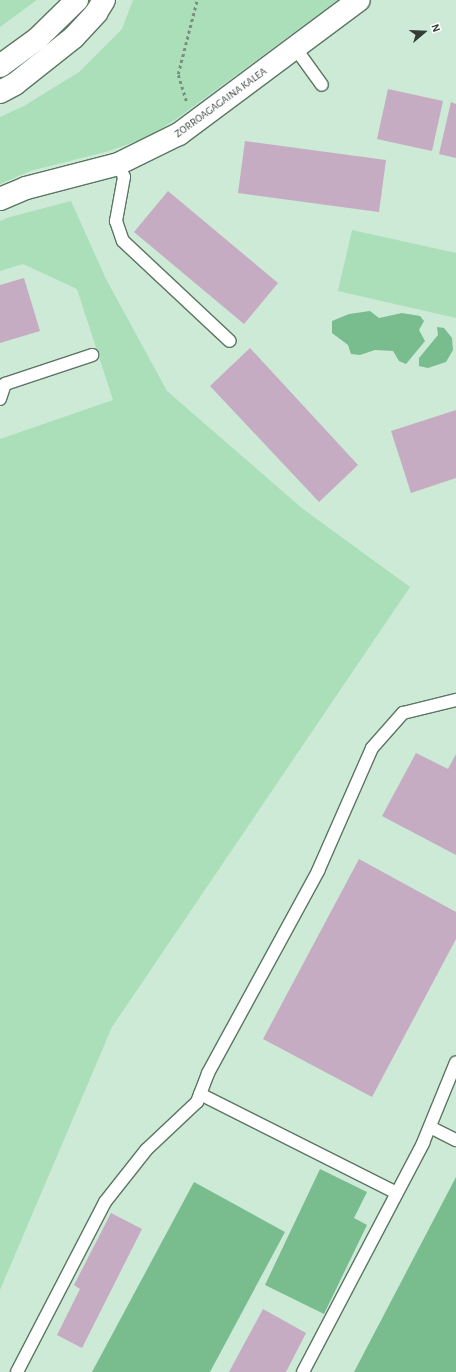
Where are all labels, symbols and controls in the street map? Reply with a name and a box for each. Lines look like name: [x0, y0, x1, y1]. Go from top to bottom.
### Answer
north arrow: [404, 12, 444, 52]
text: N: [429, 23, 442, 33]
street label: ZORROAGAGAINA KALEA: [172, 65, 270, 141]

